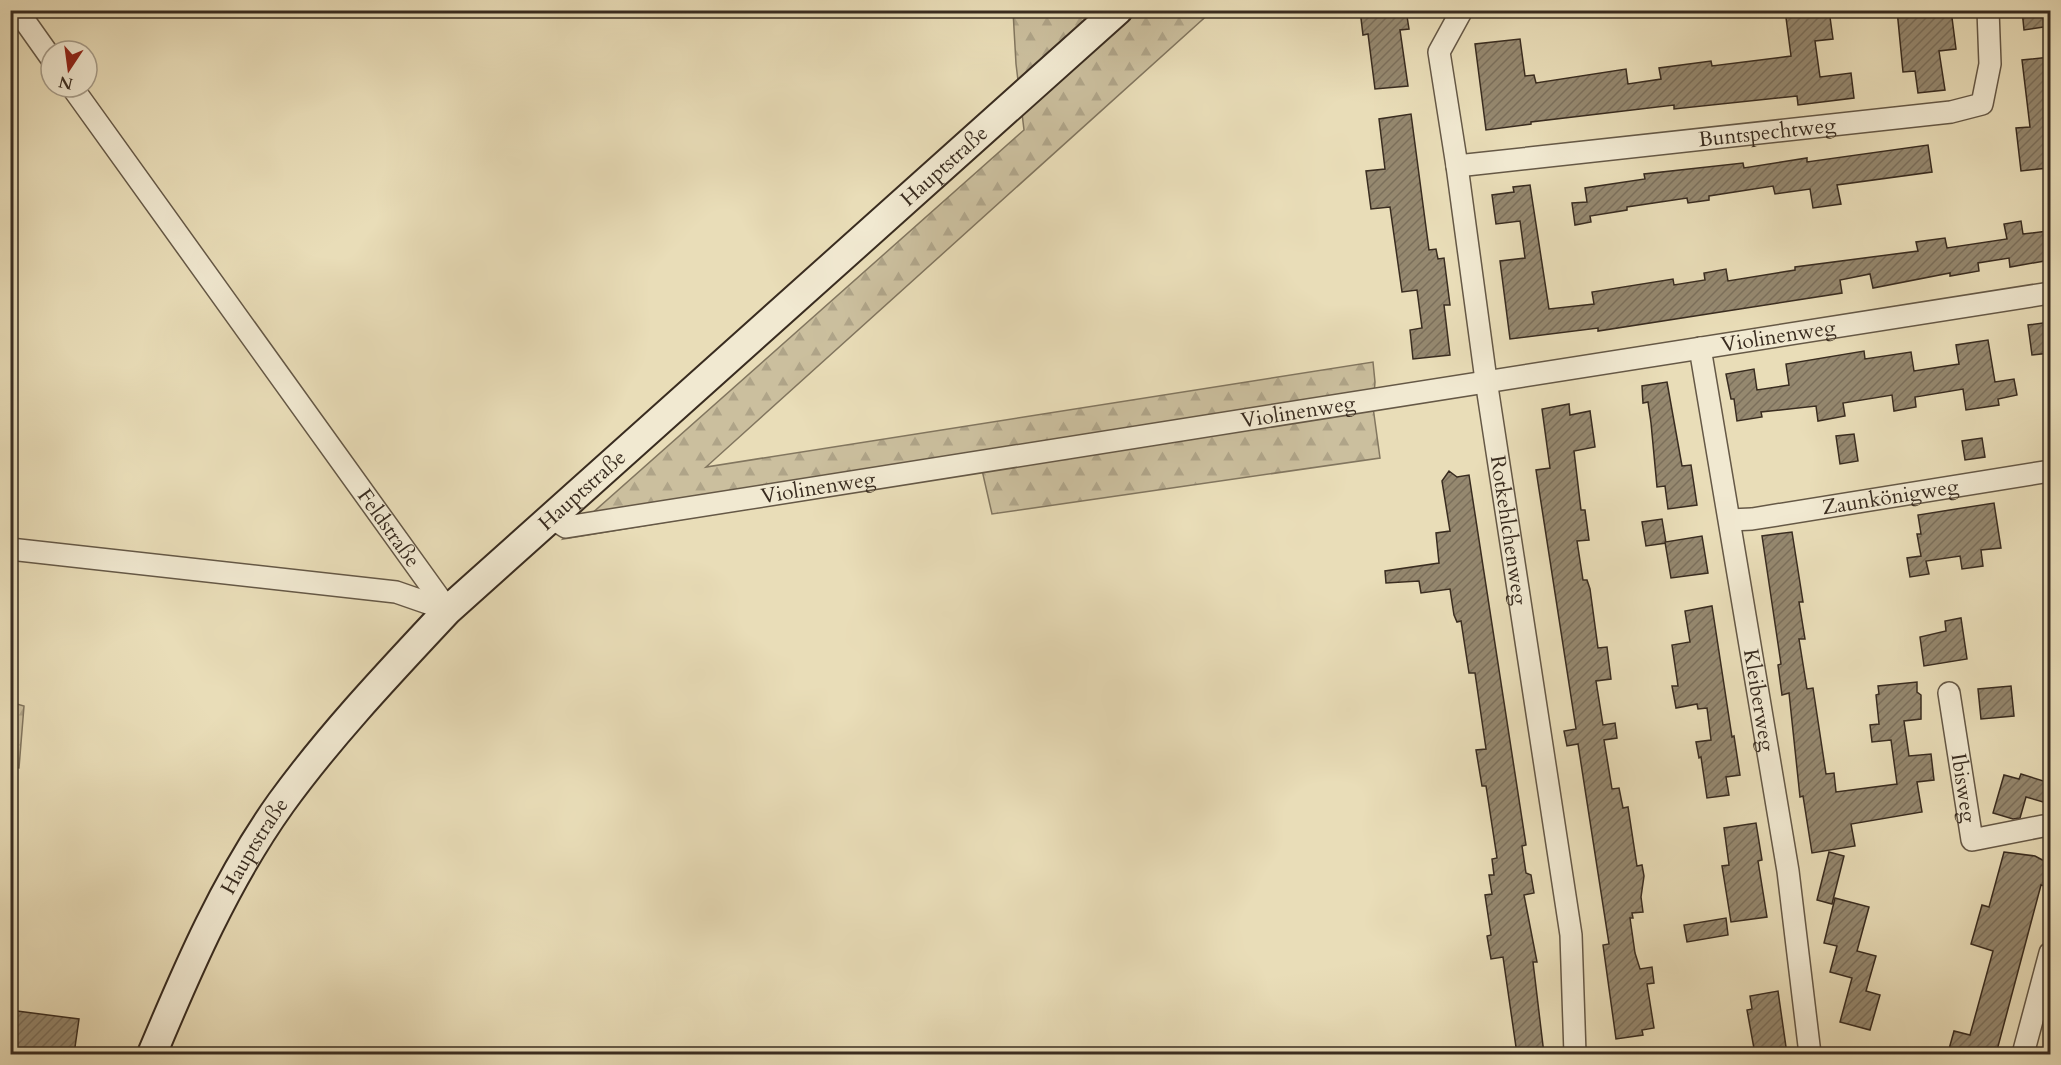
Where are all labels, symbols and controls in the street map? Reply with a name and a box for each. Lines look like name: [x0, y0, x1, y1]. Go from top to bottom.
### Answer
north arrow: [39, 39, 99, 99]
text: N: [57, 70, 75, 95]
street label: Buntspechtweg: [1697, 110, 1838, 154]
street label: Hauptstraße: [894, 119, 994, 213]
street label: Violinenweg: [1719, 313, 1838, 359]
street label: Violinenweg: [1239, 388, 1358, 435]
street label: Hauptstraße: [532, 443, 632, 537]
street label: Rotkehlchenweg: [1483, 453, 1535, 607]
street label: Violinenweg: [759, 464, 878, 511]
street label: Zaunkönigweg: [1820, 471, 1961, 522]
street label: Feldstraße: [351, 483, 427, 573]
street label: Kleiberweg: [1736, 647, 1782, 754]
street label: Ibisweg: [1944, 751, 1984, 825]
street label: Hauptstraße: [213, 792, 295, 899]

